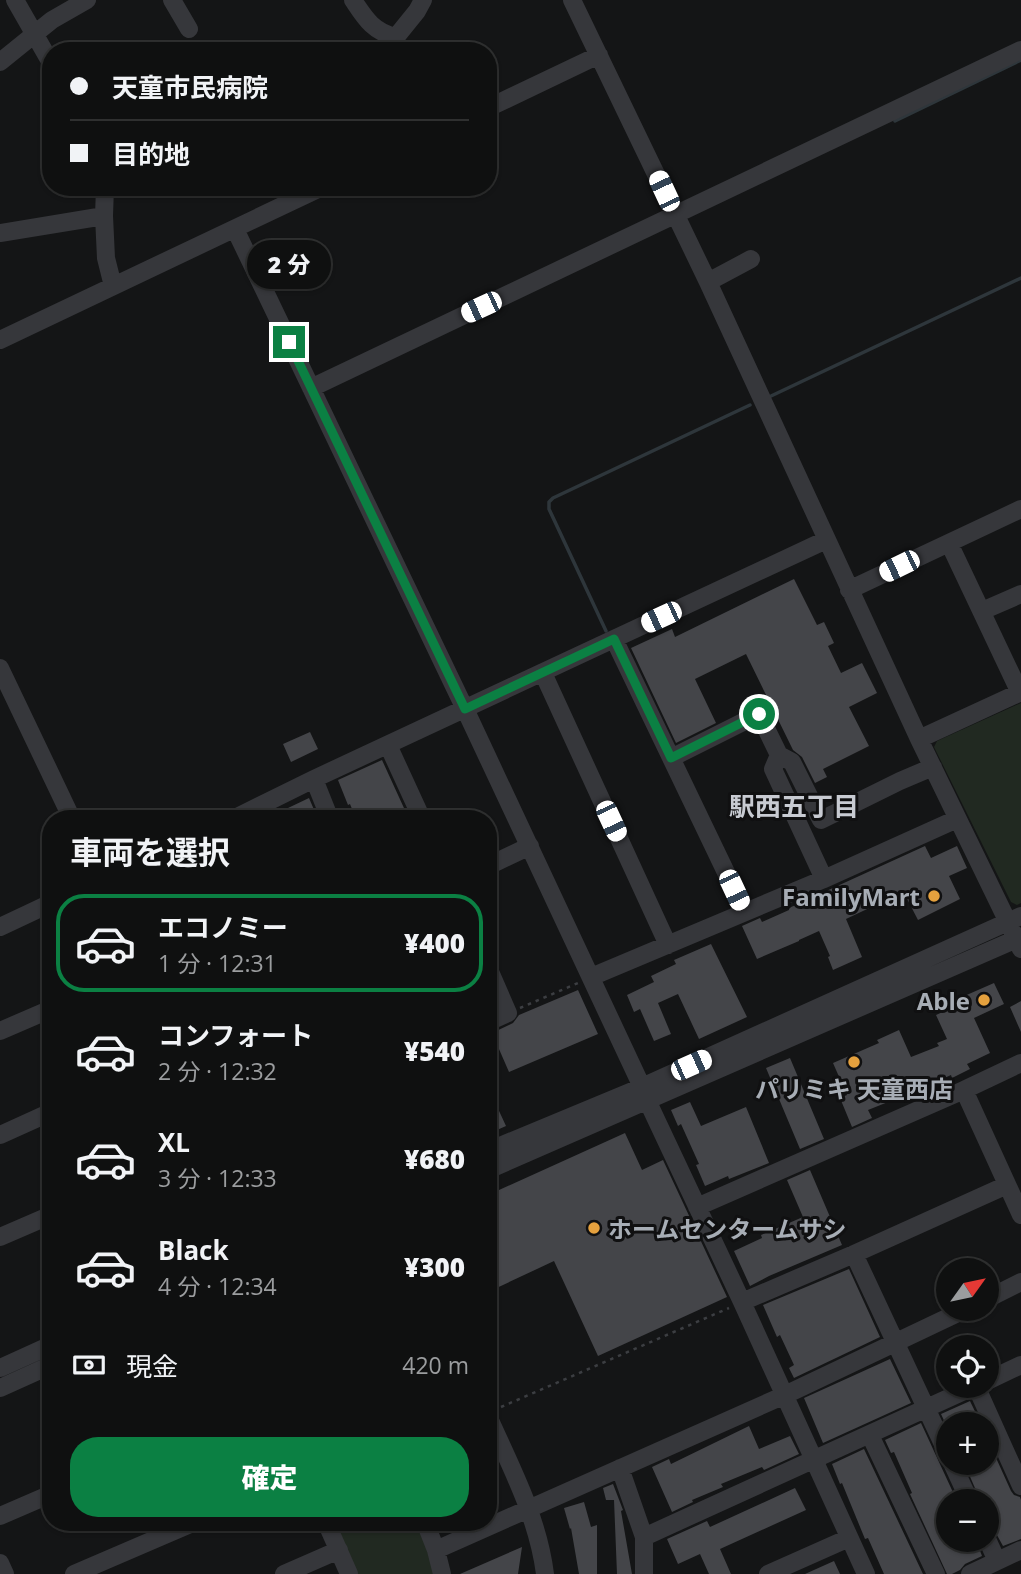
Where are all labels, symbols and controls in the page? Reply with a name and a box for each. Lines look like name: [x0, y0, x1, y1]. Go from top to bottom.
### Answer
text: 天童市民病院: [112, 69, 268, 105]
text: 目的地: [112, 136, 190, 172]
car: [646, 168, 683, 214]
callout: 2 分: [247, 240, 331, 290]
text: 2 分: [268, 248, 310, 280]
car: [458, 289, 505, 325]
route end: [273, 326, 305, 358]
car: [876, 547, 923, 585]
car: [638, 599, 685, 635]
route start: [743, 698, 775, 730]
district label: 駅西五丁目: [729, 788, 859, 824]
car: [593, 798, 630, 844]
text: 車両を選択: [70, 830, 230, 873]
car: [716, 867, 753, 913]
place label: FamilyMart: [782, 880, 920, 913]
marker: FamilyMart: [926, 888, 942, 904]
text: エコノミー: [158, 909, 288, 945]
icon: car: [74, 912, 137, 975]
text: ¥400: [404, 925, 465, 961]
text: 1 分 · 12:31: [158, 947, 277, 979]
place label: Able: [917, 984, 970, 1017]
marker: Able: [976, 992, 992, 1008]
text: コンフォート: [158, 1017, 313, 1053]
icon: car: [74, 1020, 137, 1083]
text: ¥540: [404, 1033, 465, 1069]
car: [668, 1047, 715, 1083]
marker: パリミキ 天童西店: [846, 1054, 862, 1070]
text: 2 分 · 12:32: [158, 1055, 277, 1087]
place label: パリミキ 天童西店: [755, 1072, 953, 1105]
text: XL: [158, 1124, 190, 1160]
icon: car: [74, 1128, 137, 1191]
text: ¥680: [404, 1141, 465, 1177]
text: 3 分 · 12:33: [158, 1162, 277, 1194]
place label: ホームセンタームサシ: [608, 1212, 847, 1245]
marker: ホームセンタームサシ: [586, 1220, 602, 1236]
text: Black: [158, 1232, 229, 1268]
icon: car: [74, 1236, 137, 1299]
text: ¥300: [404, 1249, 465, 1285]
north arrow: [936, 1258, 999, 1321]
map controls: [936, 1258, 999, 1552]
text: 4 分 · 12:34: [158, 1270, 277, 1302]
button: locate: [936, 1335, 999, 1398]
icon: cash: [70, 1346, 108, 1384]
text: 現金: [126, 1348, 178, 1384]
text: 420 m: [402, 1349, 469, 1381]
button: +: [936, 1412, 999, 1475]
button: 確定: [70, 1437, 469, 1517]
button: −: [936, 1489, 999, 1552]

